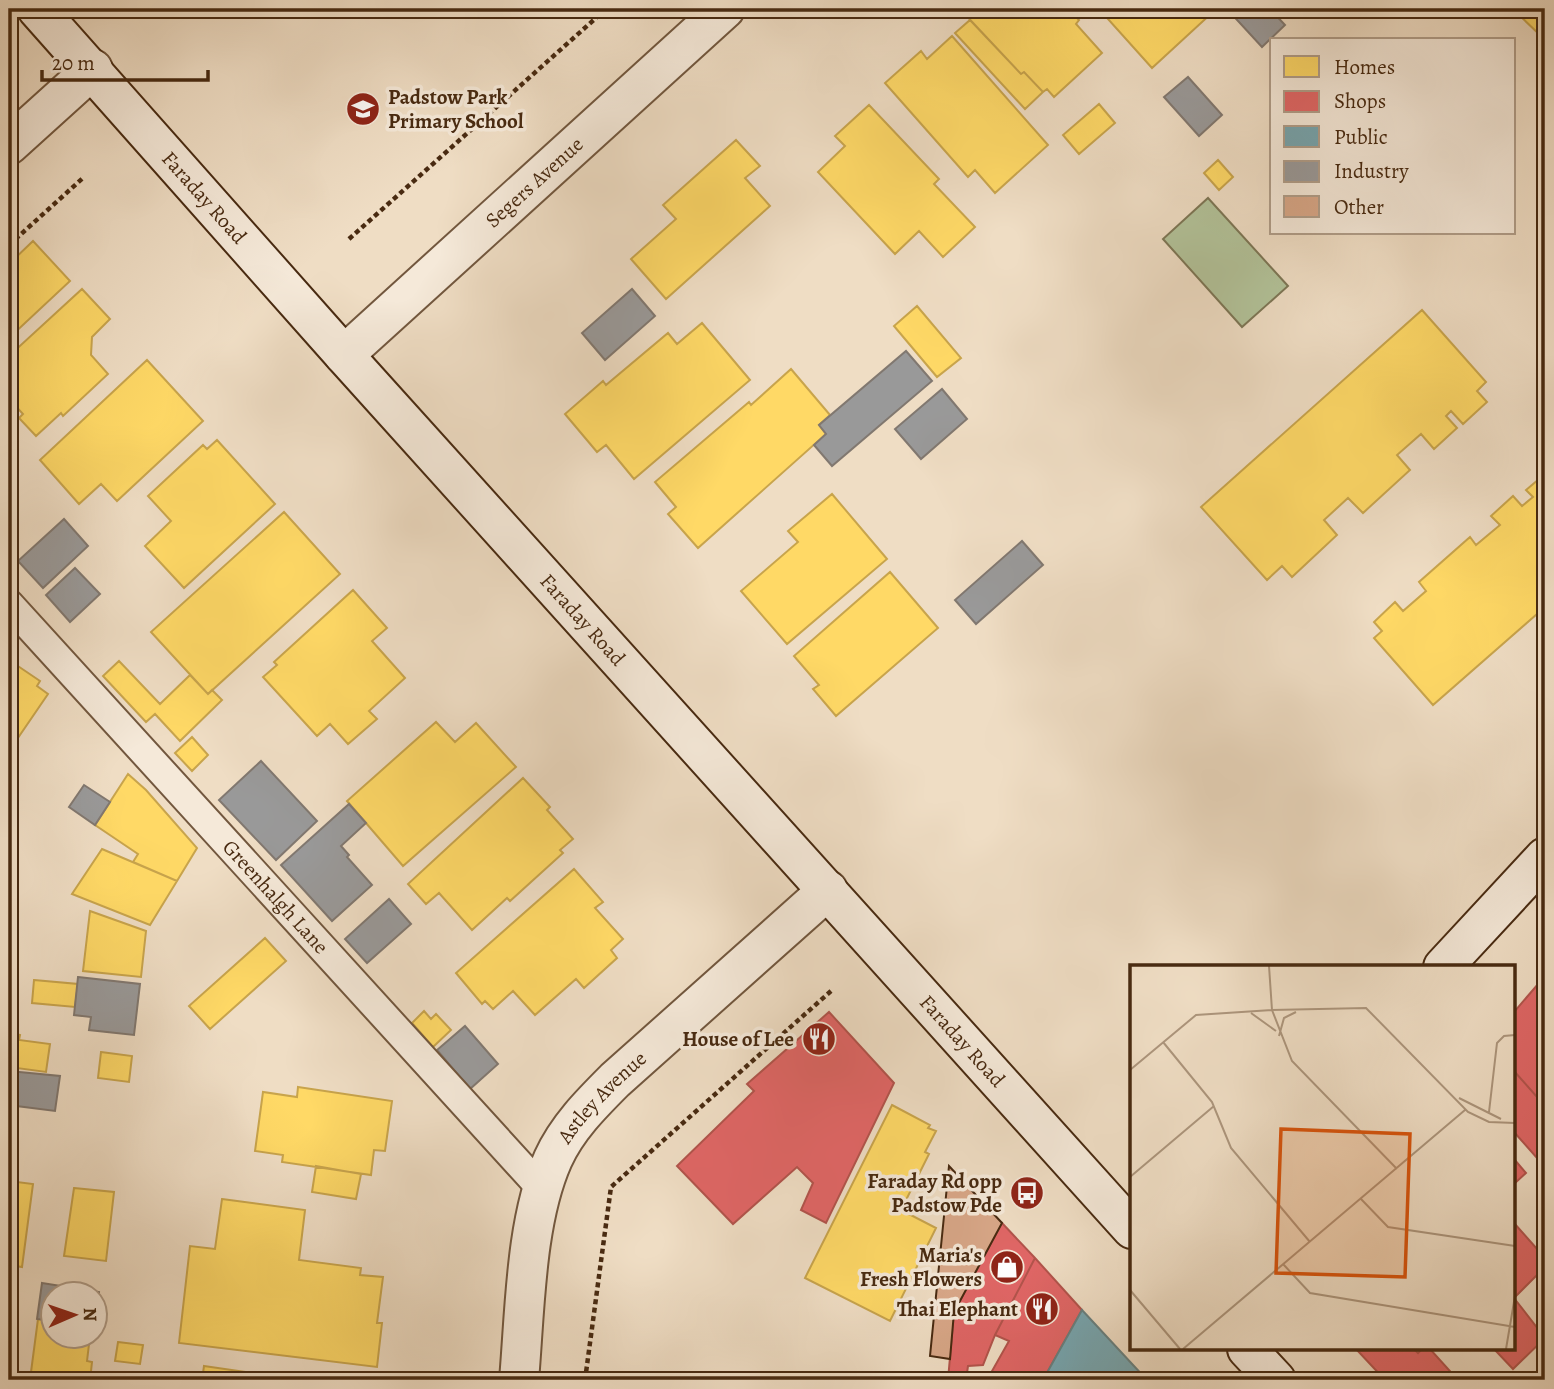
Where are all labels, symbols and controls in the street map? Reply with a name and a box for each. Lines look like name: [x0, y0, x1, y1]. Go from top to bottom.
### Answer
scale bar: [42, 38, 208, 82]
legend: [1270, 38, 1516, 234]
text: 20 m: [52, 49, 95, 77]
text: Homes: [1334, 53, 1395, 81]
place label: Padstow Park Primary School: [388, 83, 524, 135]
text: Shops: [1334, 87, 1386, 115]
school or university icon: Padstow Park Primary School: [344, 90, 382, 128]
text: Public: [1334, 123, 1388, 151]
street label: Segers Avenue: [479, 130, 589, 234]
street label: Faraday Road: [156, 145, 253, 250]
text: Industry: [1334, 157, 1409, 185]
text: Other: [1334, 193, 1384, 221]
street label: Faraday Road: [534, 568, 632, 672]
street label: Greenhalgh Lane: [216, 834, 335, 960]
inset map: [1130, 965, 1516, 1350]
street label: Faraday Road: [913, 989, 1012, 1094]
restaurant icon: House of Lee: [800, 1020, 838, 1058]
place label: House of Lee: [682, 1025, 794, 1053]
street label: Astley Avenue: [550, 1045, 652, 1150]
place label: Faraday Rd opp Padstow Pde: [867, 1167, 1002, 1219]
bus stop icon: Faraday Rd opp Padstow Pde: [1008, 1174, 1046, 1212]
place label: Maria's Fresh Flowers: [860, 1241, 982, 1293]
shop icon: Maria's Fresh Flowers: [988, 1248, 1026, 1286]
north arrow: [38, 1280, 108, 1350]
restaurant icon: Thai Elephant: [1023, 1290, 1061, 1328]
place label: Thai Elephant: [897, 1295, 1018, 1323]
text: N: [77, 1307, 103, 1322]

